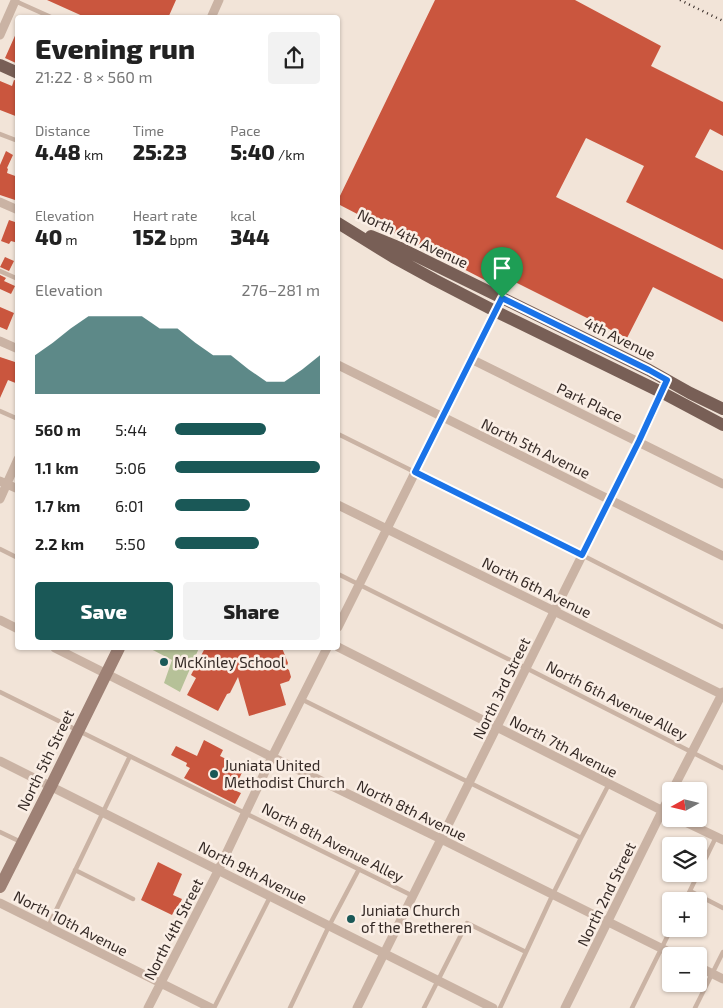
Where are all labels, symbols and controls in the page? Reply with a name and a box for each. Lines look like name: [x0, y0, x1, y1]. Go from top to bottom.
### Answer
text: Evening run: [35, 31, 195, 65]
button: share: [268, 32, 320, 84]
text: 21:22 · 8 × 560 m: [35, 67, 153, 86]
text: Distance: [35, 122, 90, 139]
text: Time: [133, 122, 164, 139]
text: Pace: [230, 122, 260, 139]
text: 4.48: [35, 139, 81, 164]
text: 25:23: [133, 139, 187, 164]
text: 5:40: [230, 139, 275, 164]
text: km: [81, 146, 103, 163]
text: /km: [275, 146, 305, 163]
street label: North 4th Avenue: [355, 205, 471, 271]
text: Elevation: [35, 207, 94, 224]
text: Heart rate: [133, 207, 197, 224]
text: kcal: [230, 207, 256, 224]
text: 40: [35, 224, 62, 249]
text: 152: [133, 224, 166, 249]
text: 344: [230, 224, 270, 249]
text: m: [62, 231, 78, 248]
text: bpm: [166, 231, 198, 248]
pin: [481, 247, 523, 298]
icon: arrive: [488, 254, 516, 282]
text: Elevation: [35, 280, 103, 299]
text: 276–281 m: [242, 280, 320, 299]
street label: 4th Avenue: [581, 313, 659, 363]
street label: Park Place: [554, 378, 626, 426]
street label: North 5th Avenue: [479, 414, 593, 482]
text: 560 m: [35, 420, 81, 439]
text: 5:44: [115, 420, 147, 439]
text: 1.1 km: [35, 458, 79, 477]
text: 5:06: [115, 458, 146, 477]
text: 1.7 km: [35, 496, 80, 515]
text: 6:01: [115, 496, 144, 515]
text: 2.2 km: [35, 534, 84, 553]
text: 5:50: [115, 534, 146, 553]
street label: North 6th Avenue: [480, 553, 594, 621]
button: Save: [35, 582, 173, 640]
button: Share: [183, 582, 320, 640]
street label: North 3rd Street: [469, 634, 533, 742]
place label: McKinley School: [174, 653, 286, 671]
marker: McKinley School: [158, 656, 170, 668]
street label: North 6th Avenue Alley: [543, 656, 691, 744]
street label: North 5th Street: [13, 706, 77, 814]
street label: North 7th Avenue: [507, 711, 621, 781]
place label: Juniata United Methodist Church: [224, 756, 345, 791]
marker: Juniata United Methodist Church: [208, 768, 220, 780]
street label: North 8th Avenue: [354, 776, 470, 844]
north arrow: [662, 782, 708, 828]
map controls: [662, 782, 707, 992]
street label: North 8th Avenue Alley: [259, 798, 407, 886]
street label: North 9th Avenue: [196, 837, 310, 907]
button: layers: [662, 837, 707, 882]
street label: North 2nd Street: [573, 839, 639, 949]
street label: North 4th Street: [140, 875, 206, 983]
street label: North 10th Avenue: [11, 886, 131, 960]
button: +: [662, 892, 707, 937]
place label: Juniata Church of the Bretheren: [361, 901, 472, 936]
marker: Juniata Church of the Bretheren: [345, 913, 357, 925]
button: −: [662, 947, 707, 992]

